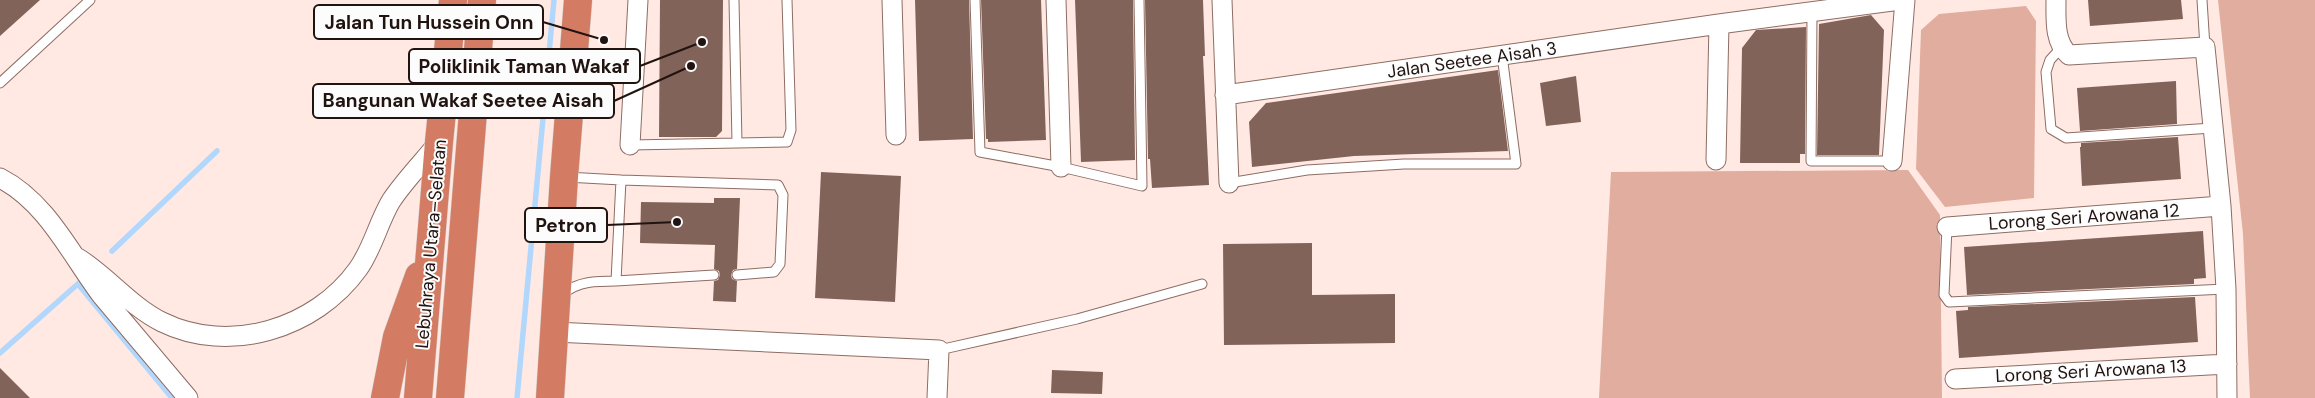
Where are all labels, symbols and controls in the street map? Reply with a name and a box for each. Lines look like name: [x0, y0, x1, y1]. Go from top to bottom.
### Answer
callout: Jalan Tun Hussein Onn: [314, 5, 543, 39]
text: Jalan Tun Hussein Onn: [325, 10, 533, 35]
street label: Jalan Seetee Aisah 3: [1386, 36, 1558, 84]
callout: Poliklinik Taman Wakaf: [409, 49, 640, 83]
text: Poliklinik Taman Wakaf: [419, 54, 629, 79]
callout: Bangunan Wakaf Seetee Aisah: [313, 84, 614, 118]
text: Bangunan Wakaf Seetee Aisah: [323, 88, 603, 113]
street label: Lebuhraya Utara–Selatan: [410, 138, 452, 350]
street label: Lorong Seri Arowana 12: [1988, 198, 2180, 236]
callout: Petron: [525, 208, 607, 242]
text: Petron: [535, 213, 597, 238]
street label: Lorong Seri Arowana 13: [1995, 354, 2187, 388]

